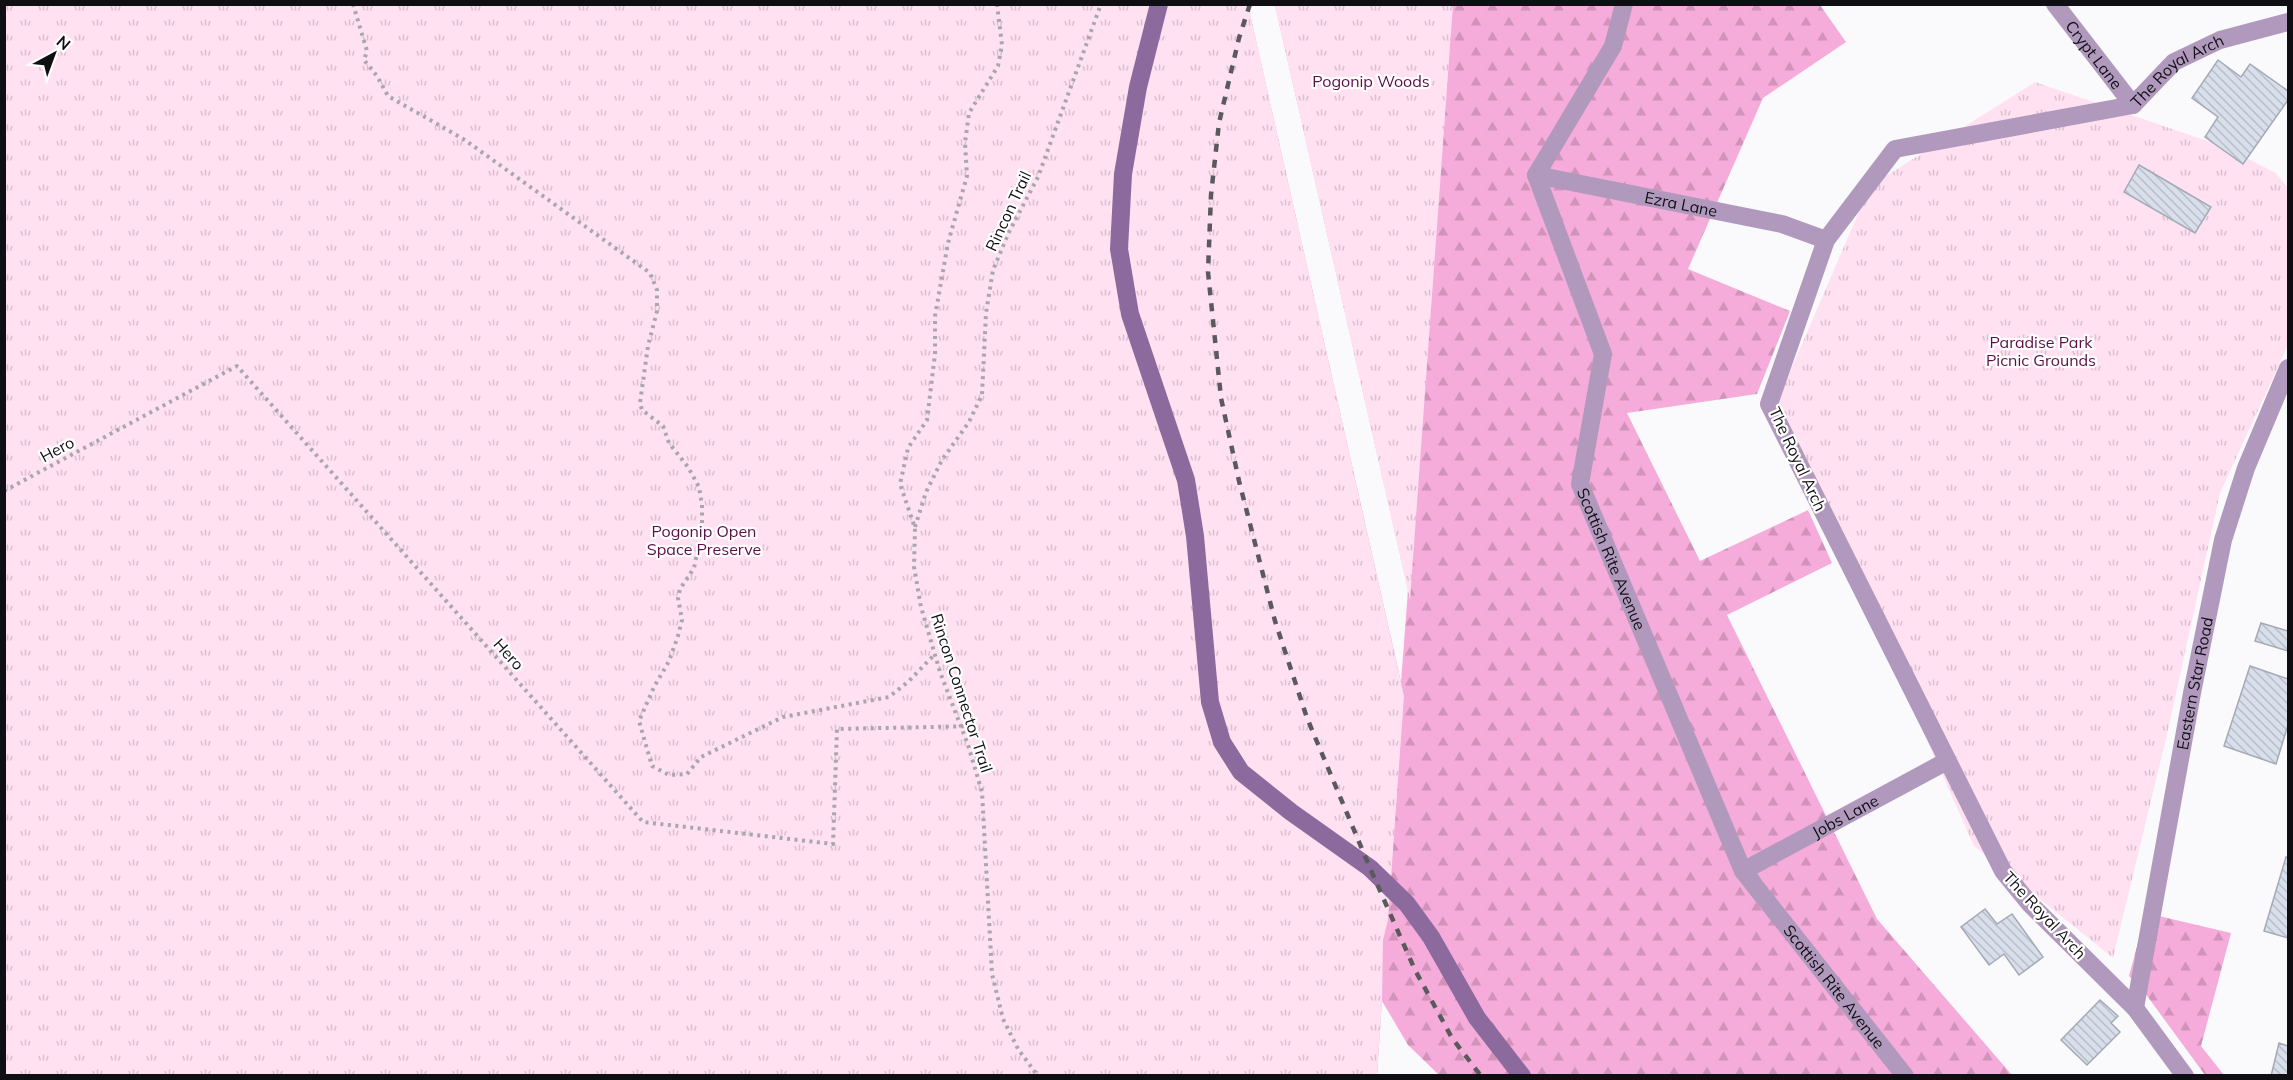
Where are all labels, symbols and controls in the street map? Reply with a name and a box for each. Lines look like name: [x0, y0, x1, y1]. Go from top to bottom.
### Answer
street label: Crypt Lane: [2061, 16, 2127, 93]
north arrow: [24, 24, 84, 84]
street label: The Royal Arch: [2126, 30, 2227, 111]
text: N: [53, 31, 75, 54]
park label: Pogonip Woods: [1312, 71, 1430, 91]
street label: Rincon Trail: [981, 168, 1035, 254]
street label: Ezra Lane: [1643, 187, 1719, 221]
park label: Paradise Park Picnic Grounds: [1986, 332, 2096, 370]
street label: The Royal Arch: [1765, 404, 1831, 514]
street label: Hero: [36, 432, 78, 466]
street label: Scottish Rite Avenue: [1573, 485, 1650, 633]
park label: Pogonip Open Space Preserve: [647, 521, 761, 559]
street label: Rincon Connector Trail: [927, 611, 997, 775]
street label: Eastern Star Road: [2172, 615, 2217, 751]
street label: Hero: [490, 634, 528, 674]
street label: Jobs Lane: [1808, 790, 1882, 842]
street label: The Royal Arch: [1999, 867, 2091, 963]
street label: Scottish Rite Avenue: [1779, 921, 1889, 1052]

